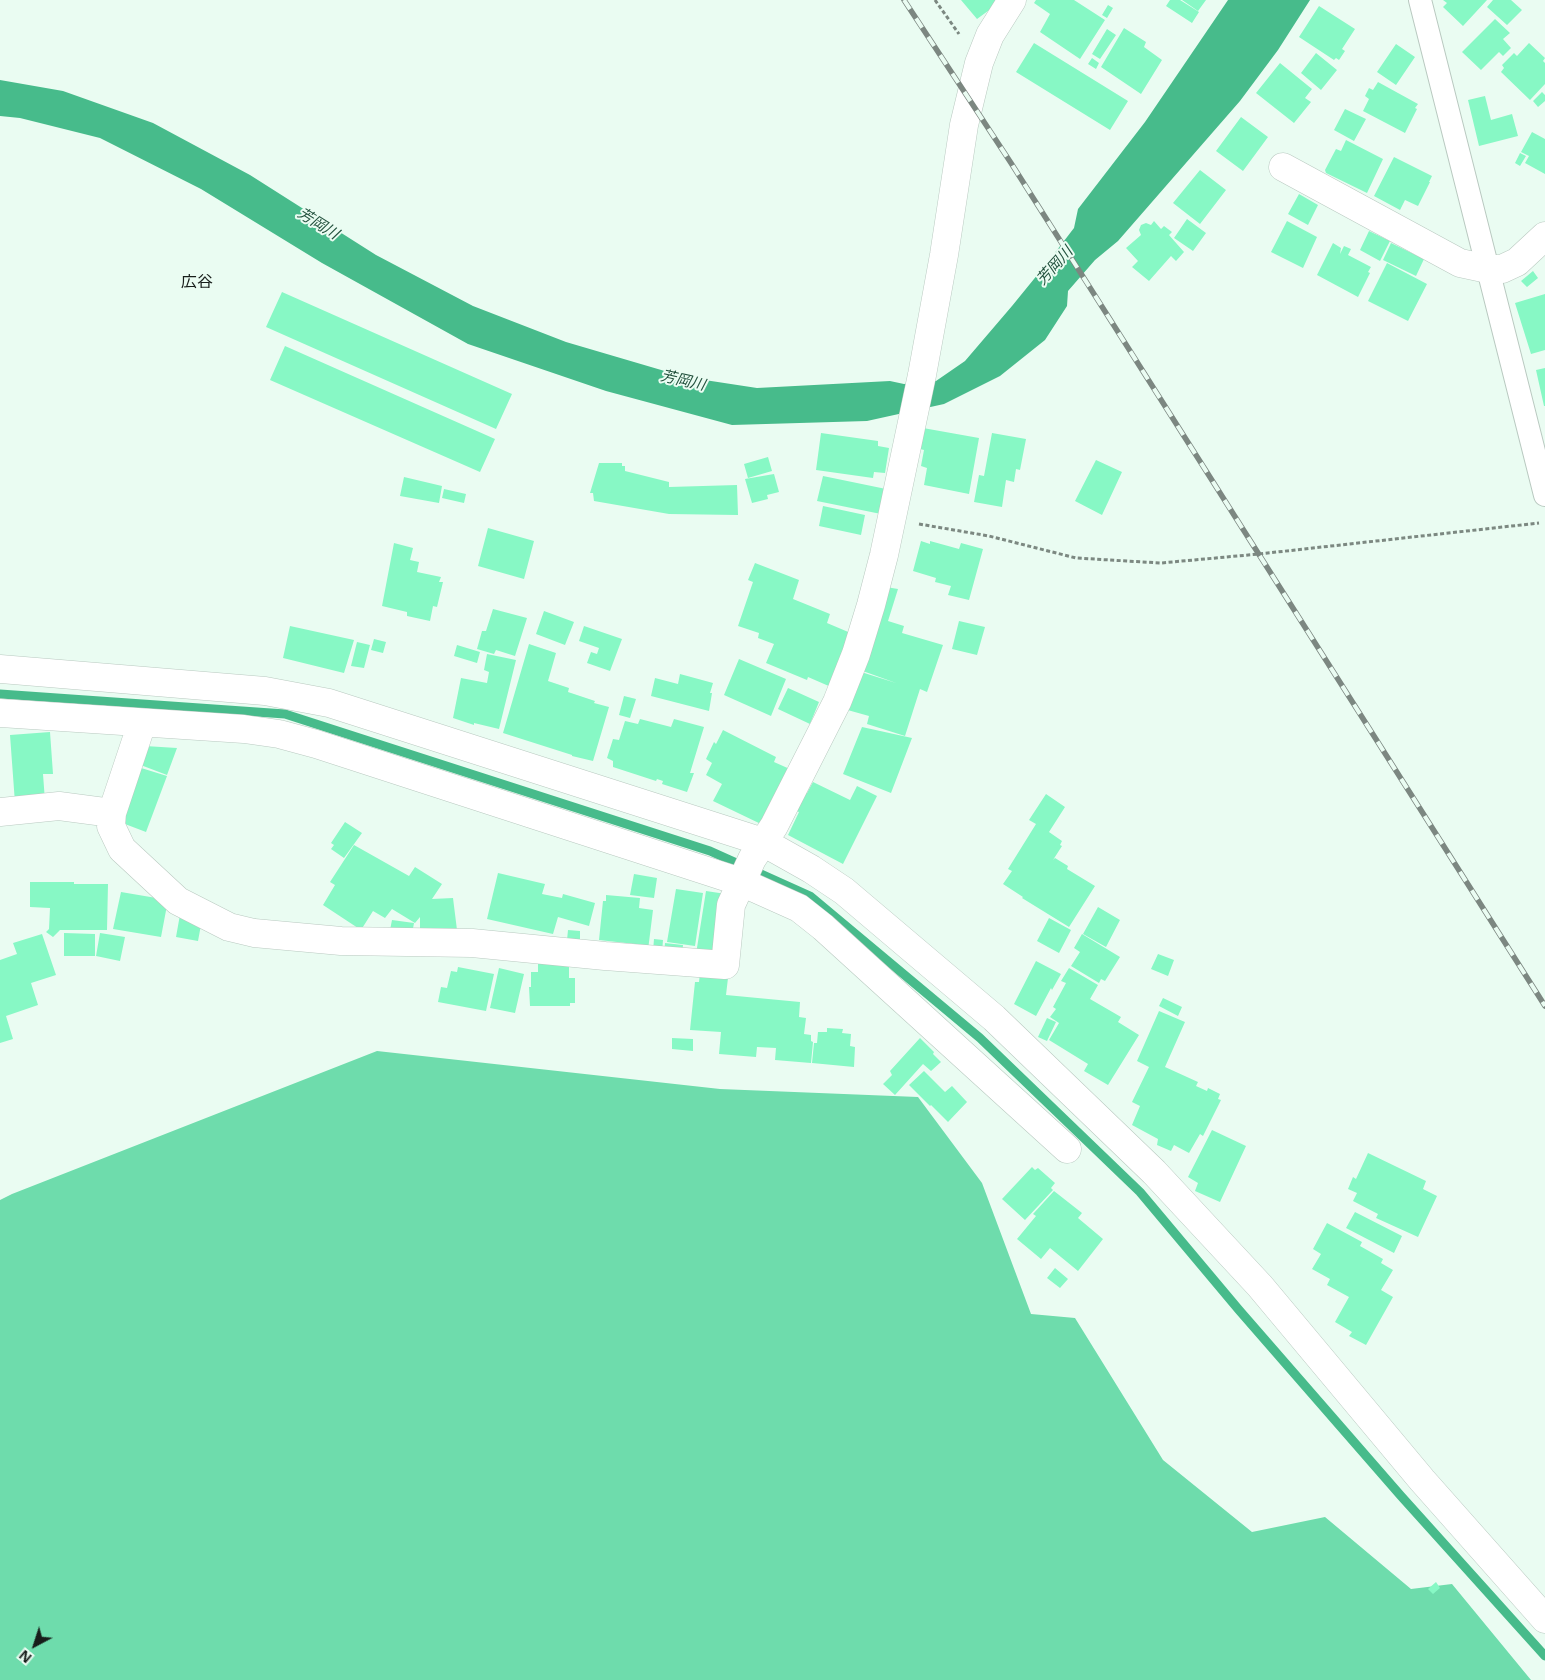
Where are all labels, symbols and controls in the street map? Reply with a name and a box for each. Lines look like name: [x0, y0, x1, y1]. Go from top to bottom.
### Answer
water label: 芳岡川: [294, 204, 342, 244]
water label: 芳岡川: [1033, 243, 1077, 289]
district label: 広谷: [181, 272, 213, 292]
water label: 芳岡川: [659, 367, 707, 395]
north arrow: [10, 1620, 60, 1670]
text: N: [15, 1646, 36, 1668]

